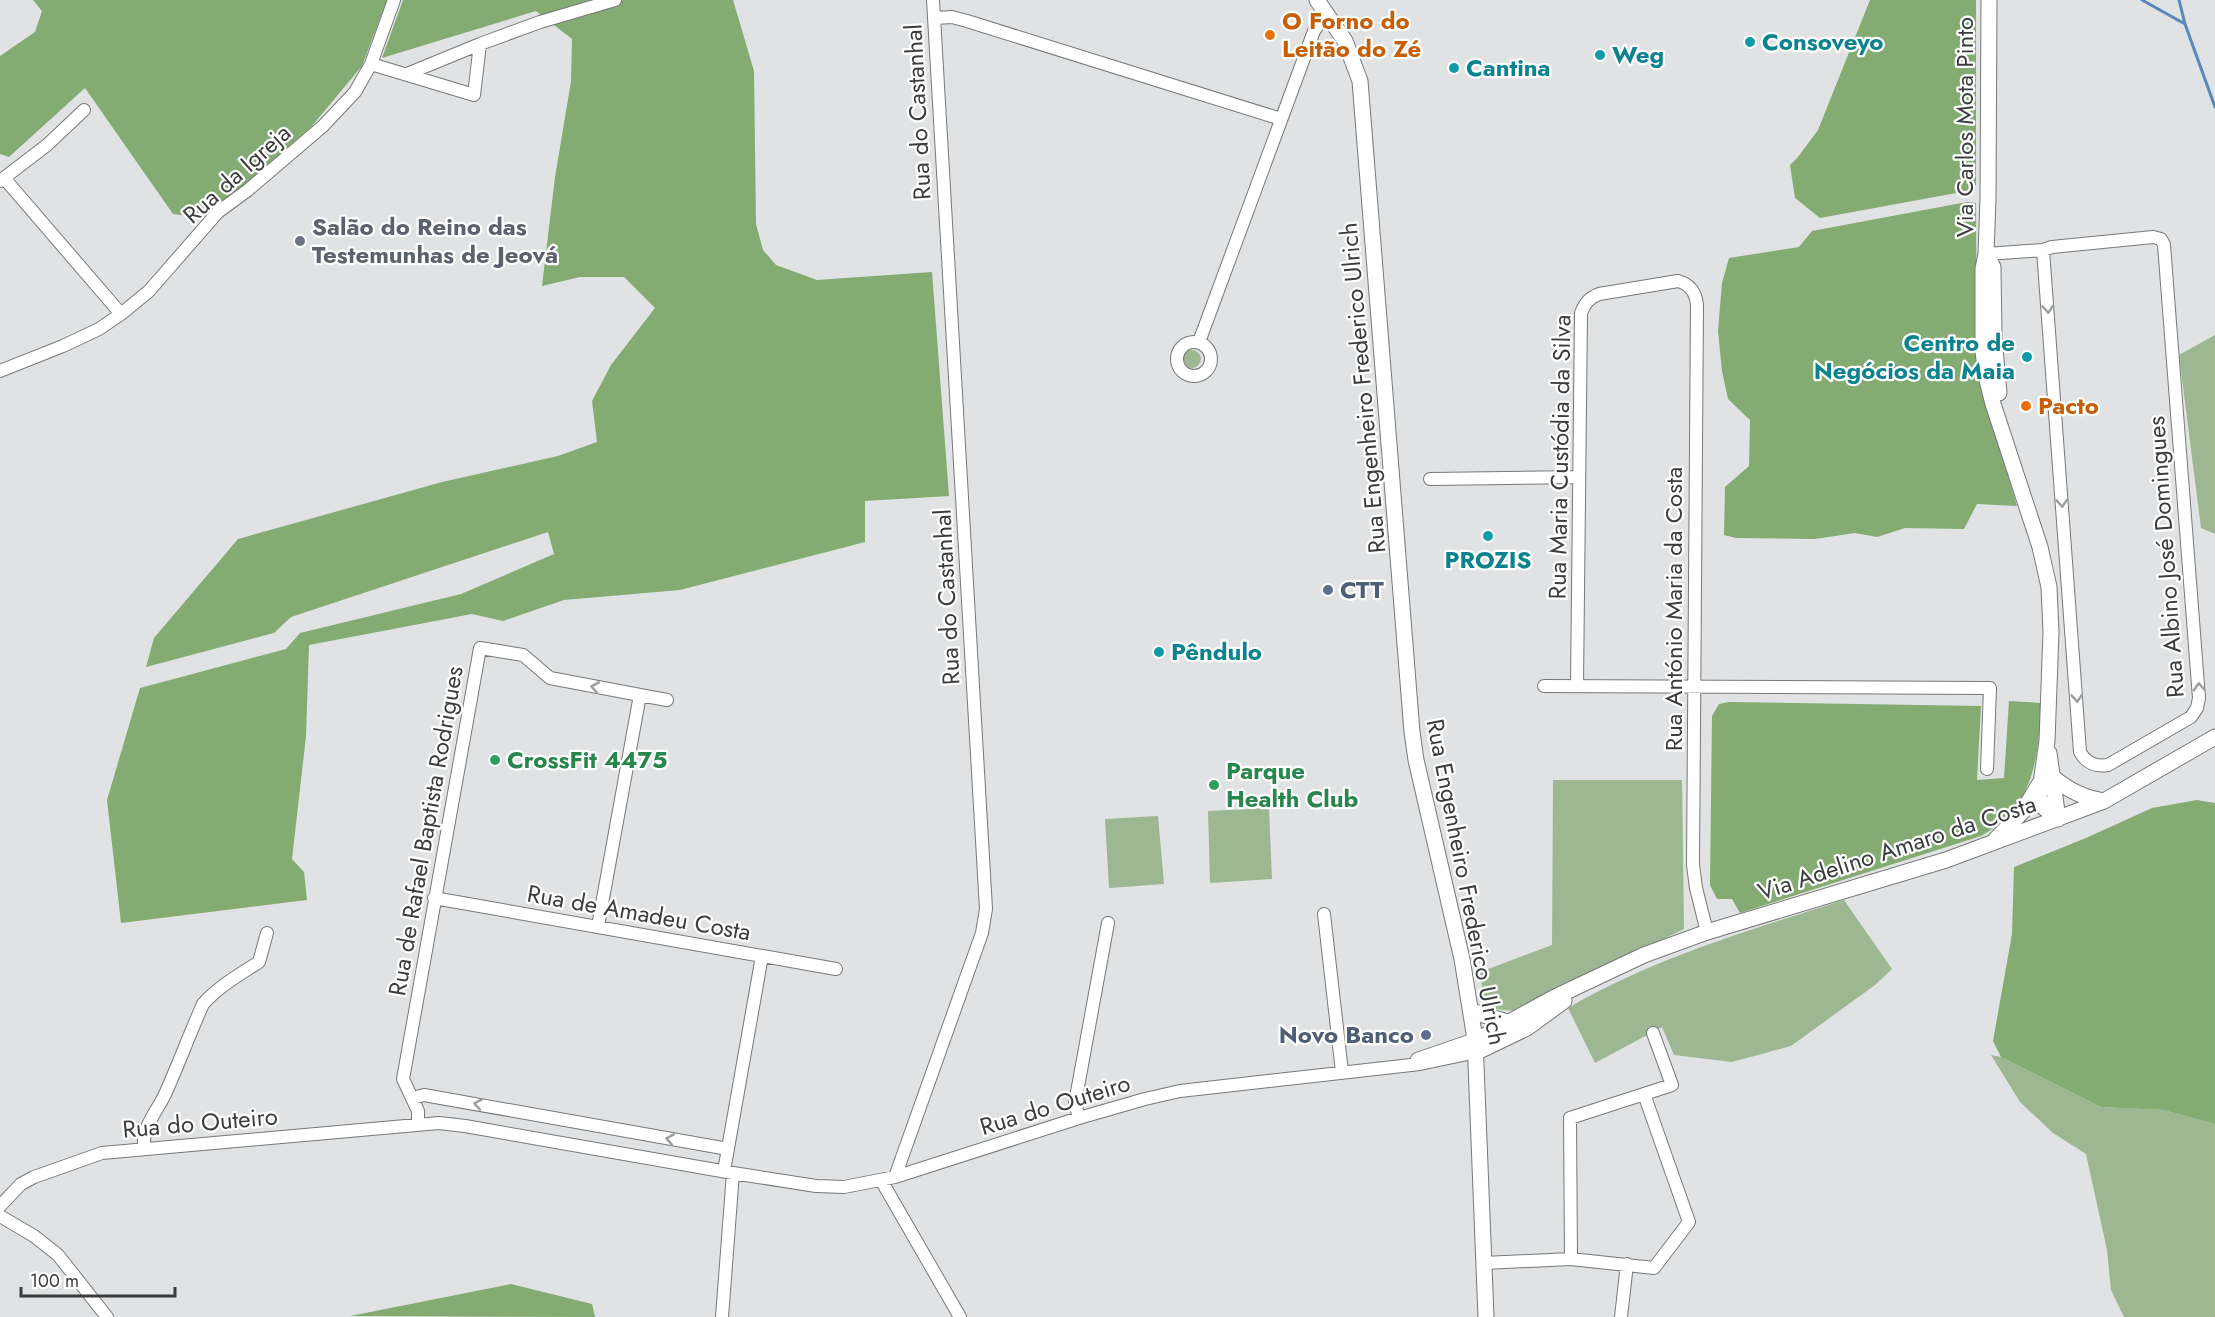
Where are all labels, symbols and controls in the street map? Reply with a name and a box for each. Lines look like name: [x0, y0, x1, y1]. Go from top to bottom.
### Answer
place label: O Forno do Leitão do Zé: [1282, 3, 1421, 66]
street label: Via Carlos Mota Pinto: [1947, 17, 1982, 237]
street label: Rua do Castanhal: [895, 23, 940, 201]
place label: Consoveyo: [1762, 24, 1884, 59]
marker: O Forno do Leitão do Zé: [1263, 28, 1277, 42]
marker: Consoveyo: [1743, 35, 1757, 49]
place label: Weg: [1612, 37, 1664, 72]
marker: Weg: [1593, 48, 1607, 62]
place label: Cantina: [1466, 50, 1551, 85]
marker: Cantina: [1447, 61, 1461, 75]
street label: Rua da Igreja: [175, 116, 298, 232]
place label: Salão do Reino das Testemunhas de Jeová: [312, 209, 558, 272]
street label: Rua Engenheiro Frederico Ulrich: [1331, 221, 1394, 555]
marker: Salão do Reino das Testemunhas de Jeová: [293, 234, 307, 248]
one-way arrow: [2041, 304, 2054, 313]
street label: Rua Maria Custódia da Silva: [1540, 314, 1579, 600]
place label: Centro de Negócios da Maia: [1814, 325, 2015, 388]
marker: Centro de Negócios da Maia: [2020, 350, 2034, 364]
place label: Pacto: [2038, 388, 2099, 423]
marker: Pacto: [2019, 399, 2033, 413]
street label: Rua Albino José Domingues: [2138, 415, 2193, 699]
street label: Rua António Maria da Costa: [1656, 467, 1691, 751]
one-way arrow: [2056, 499, 2069, 508]
street label: Rua do Castanhal: [924, 508, 969, 686]
marker: PROZIS: [1481, 529, 1495, 543]
place label: PROZIS: [1444, 542, 1532, 577]
place label: CTT: [1340, 572, 1384, 607]
marker: CTT: [1321, 583, 1335, 597]
place label: Pêndulo: [1171, 634, 1262, 669]
marker: Pêndulo: [1152, 645, 1166, 659]
street label: Rua de Rafael Baptista Rodrigues: [379, 663, 472, 999]
one-way arrow: [591, 681, 600, 693]
one-way arrow: [2192, 682, 2205, 691]
one-way arrow: [2070, 693, 2083, 702]
street label: Rua Engenheiro Frederico Ulrich: [1418, 716, 1515, 1048]
place label: CrossFit 4475: [507, 742, 668, 777]
marker: CrossFit 4475: [488, 753, 502, 767]
place label: Parque Health Club: [1226, 753, 1359, 816]
marker: Parque Health Club: [1207, 778, 1221, 792]
street label: Via Adelino Amaro da Costa: [1753, 786, 2040, 909]
street label: Rua de Amadeu Costa: [525, 876, 754, 949]
place label: Novo Banco: [1279, 1017, 1414, 1052]
marker: Novo Banco: [1419, 1028, 1433, 1042]
street label: Rua do Outeiro: [975, 1065, 1134, 1144]
street label: Rua do Outeiro: [121, 1098, 279, 1147]
one-way arrow: [473, 1099, 483, 1111]
one-way arrow: [665, 1133, 675, 1146]
scale bar: [21, 1260, 176, 1298]
text: 100 m: [30, 1268, 79, 1294]

